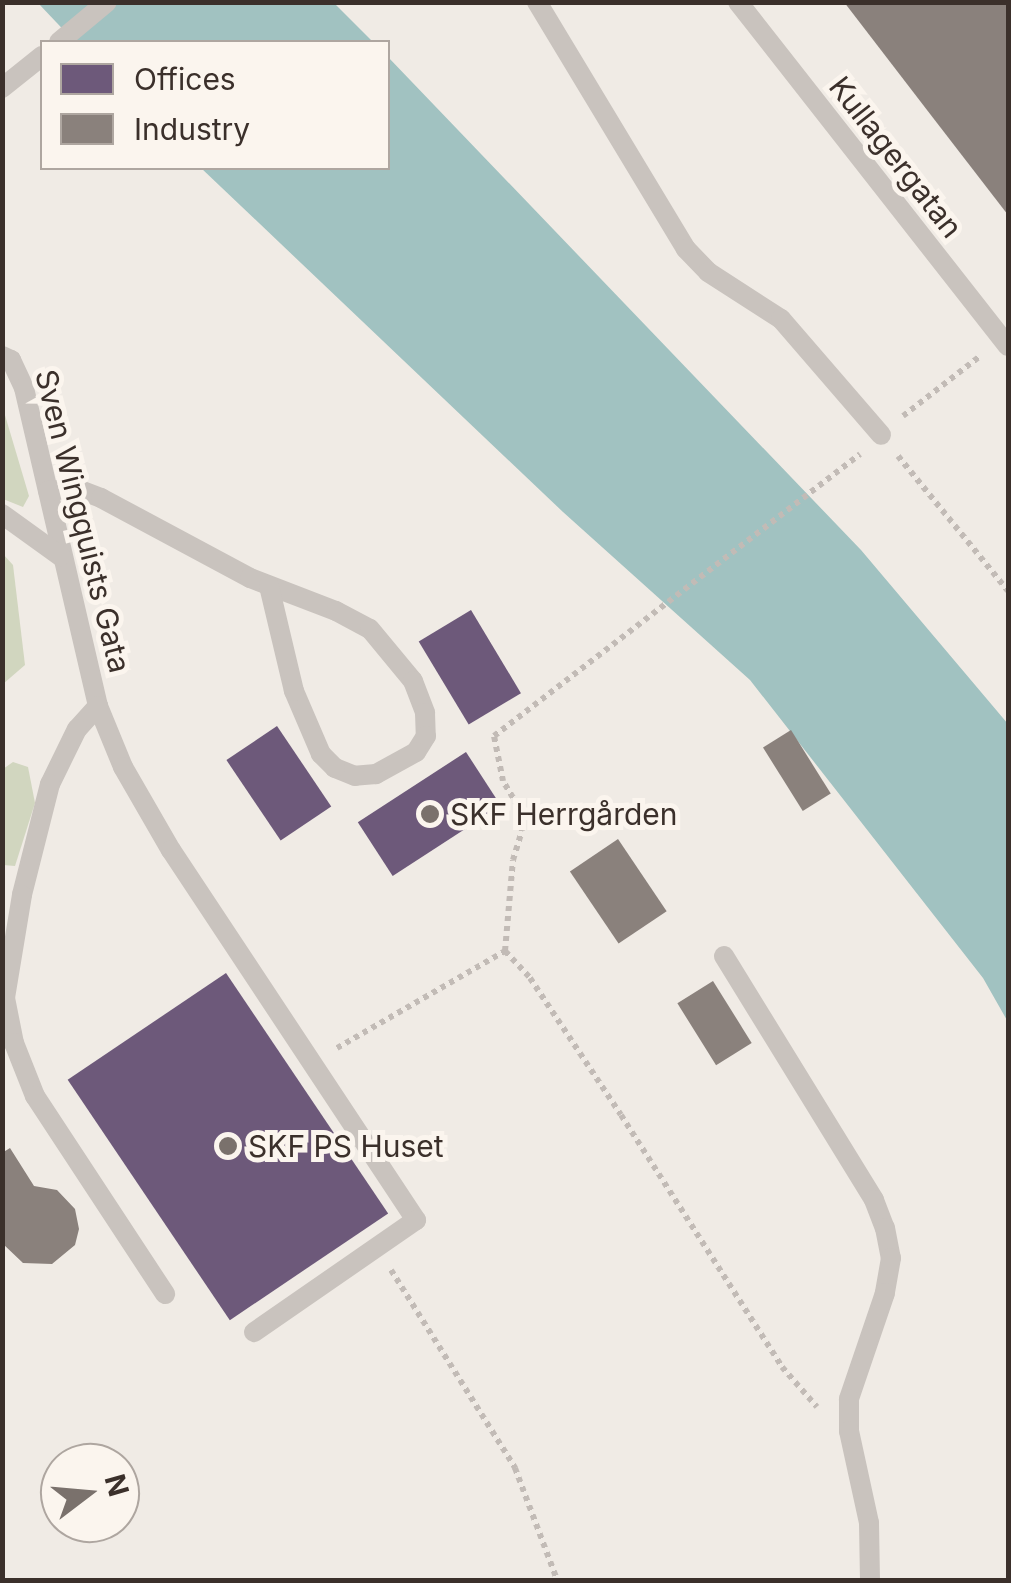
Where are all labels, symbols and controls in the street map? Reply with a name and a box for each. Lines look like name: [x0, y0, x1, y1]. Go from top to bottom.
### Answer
legend: [40, 40, 390, 170]
text: Offices: [134, 61, 236, 97]
street label: Kullagergatan: [822, 69, 970, 245]
text: Industry: [134, 111, 250, 147]
street label: Sven Wingquists Gata: [28, 366, 138, 676]
place label: SKF Herrgården: [450, 796, 678, 832]
marker: SKF Herrgården: [419, 803, 441, 825]
place label: SKF PS Huset: [248, 1128, 444, 1164]
marker: SKF PS Huset: [217, 1135, 239, 1157]
north arrow: [40, 1443, 140, 1543]
text: N: [98, 1470, 136, 1500]

